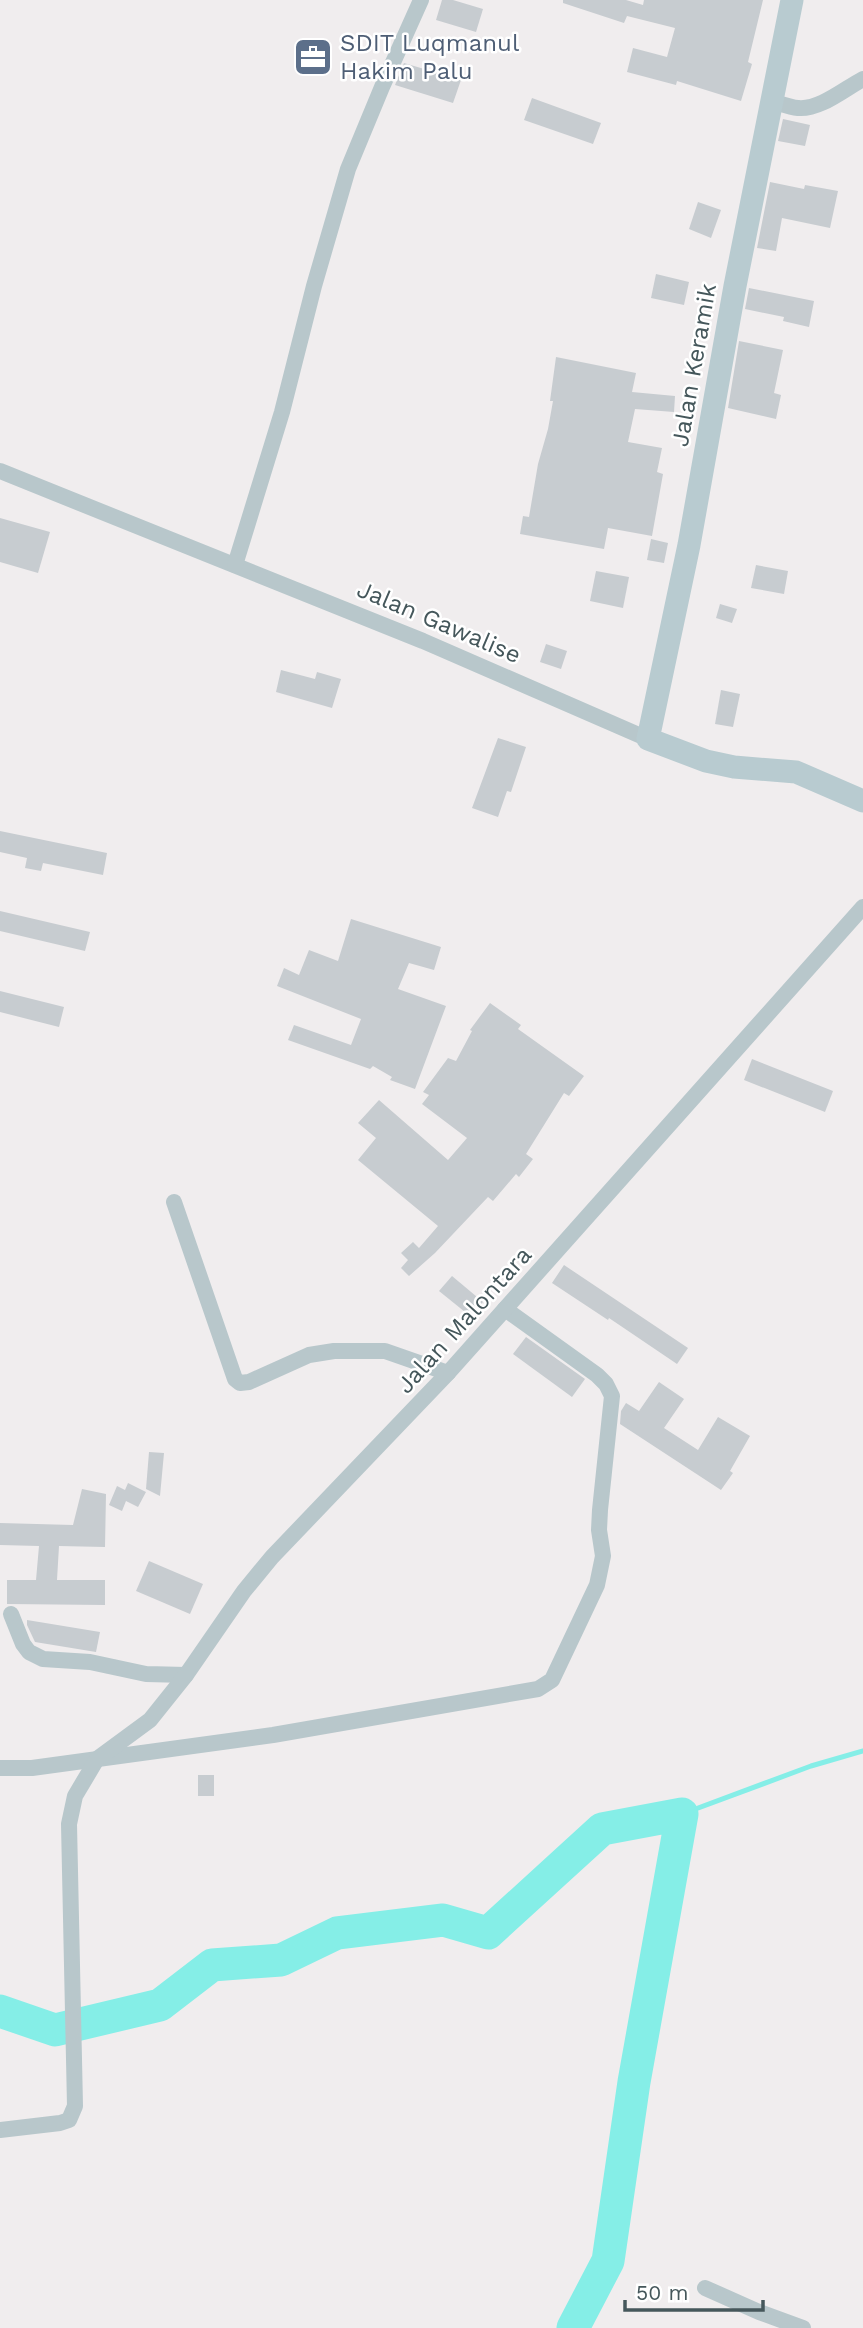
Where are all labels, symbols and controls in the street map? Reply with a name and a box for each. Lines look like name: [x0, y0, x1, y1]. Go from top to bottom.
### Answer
place label: SDIT Luqmanul Hakim Palu: [340, 29, 520, 85]
office icon: SDIT Luqmanul Hakim Palu: [292, 36, 334, 78]
street label: Jalan Keramik: [666, 281, 722, 449]
street label: Jalan Gawalise: [353, 575, 525, 669]
street label: Jalan Malontara: [391, 1241, 537, 1399]
scale bar: [625, 2268, 763, 2312]
text: 50 m: [636, 2280, 688, 2305]

